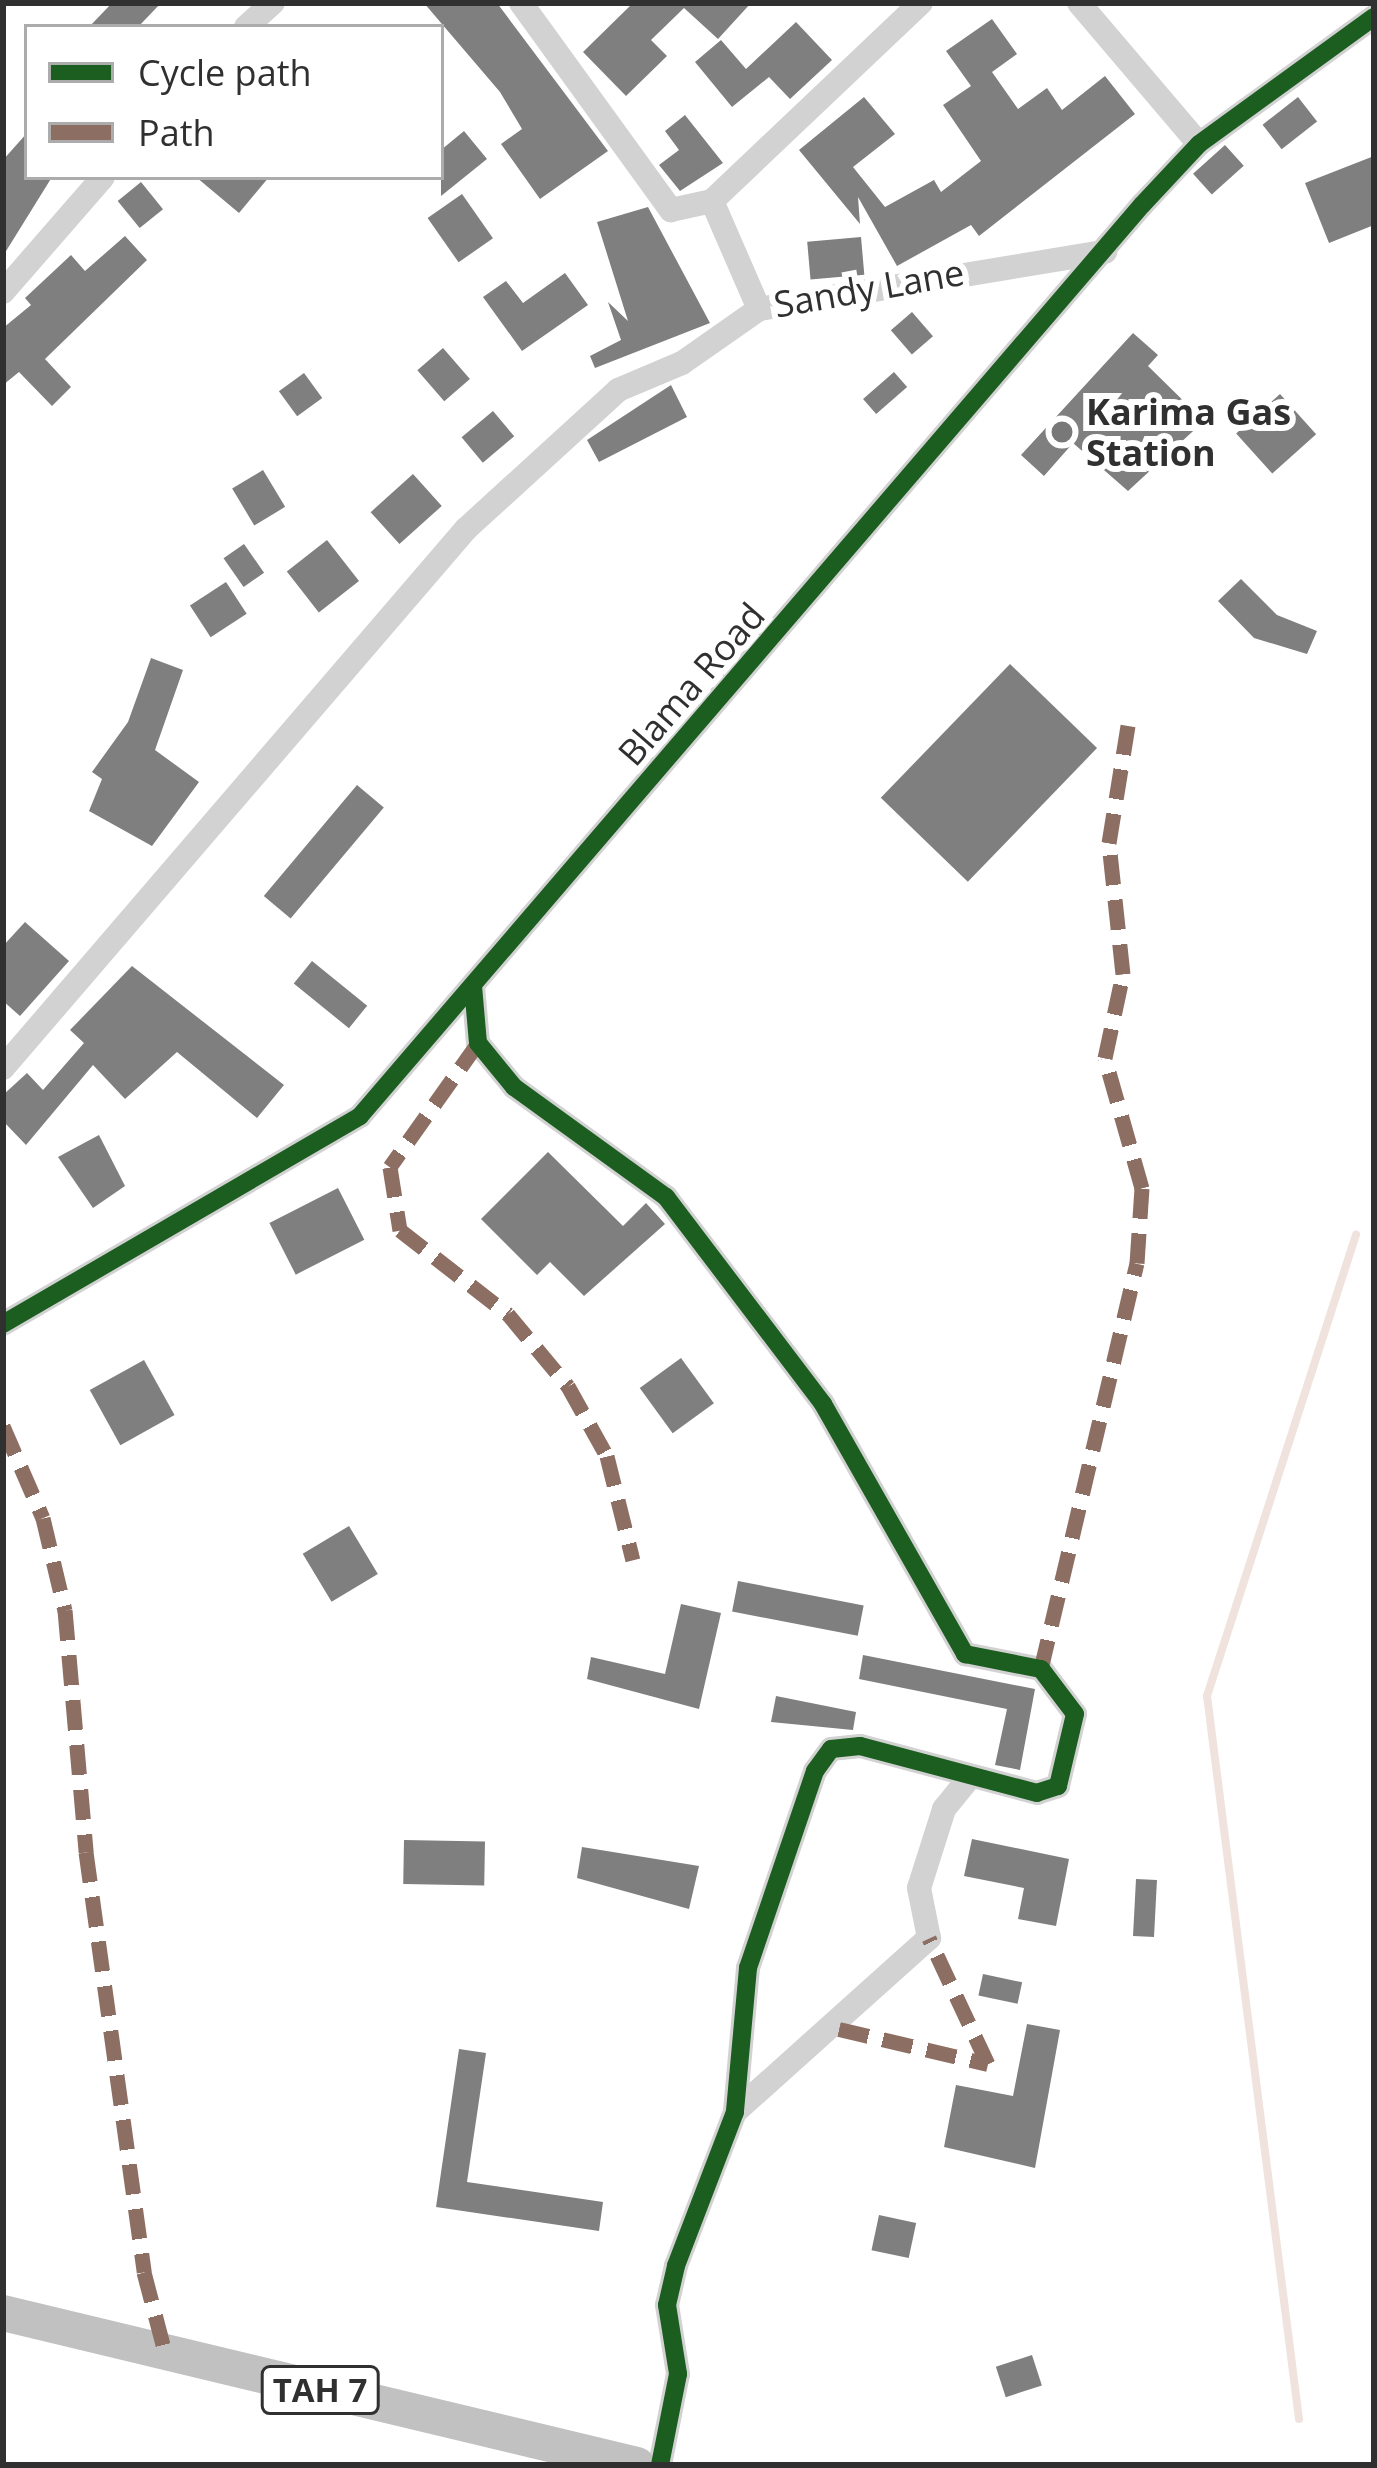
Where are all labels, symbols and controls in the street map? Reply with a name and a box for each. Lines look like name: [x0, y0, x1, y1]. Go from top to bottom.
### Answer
legend: [24, 24, 444, 180]
text: Cycle path: [138, 48, 312, 97]
text: Path: [138, 108, 215, 157]
street label: Sandy Lane: [771, 250, 967, 326]
place label: Karima Gas Station: [1086, 389, 1291, 474]
marker: Karima Gas Station: [1049, 419, 1075, 445]
street label: Blama Road: [609, 594, 773, 774]
road number: TAH 7: [260, 2363, 380, 2417]

